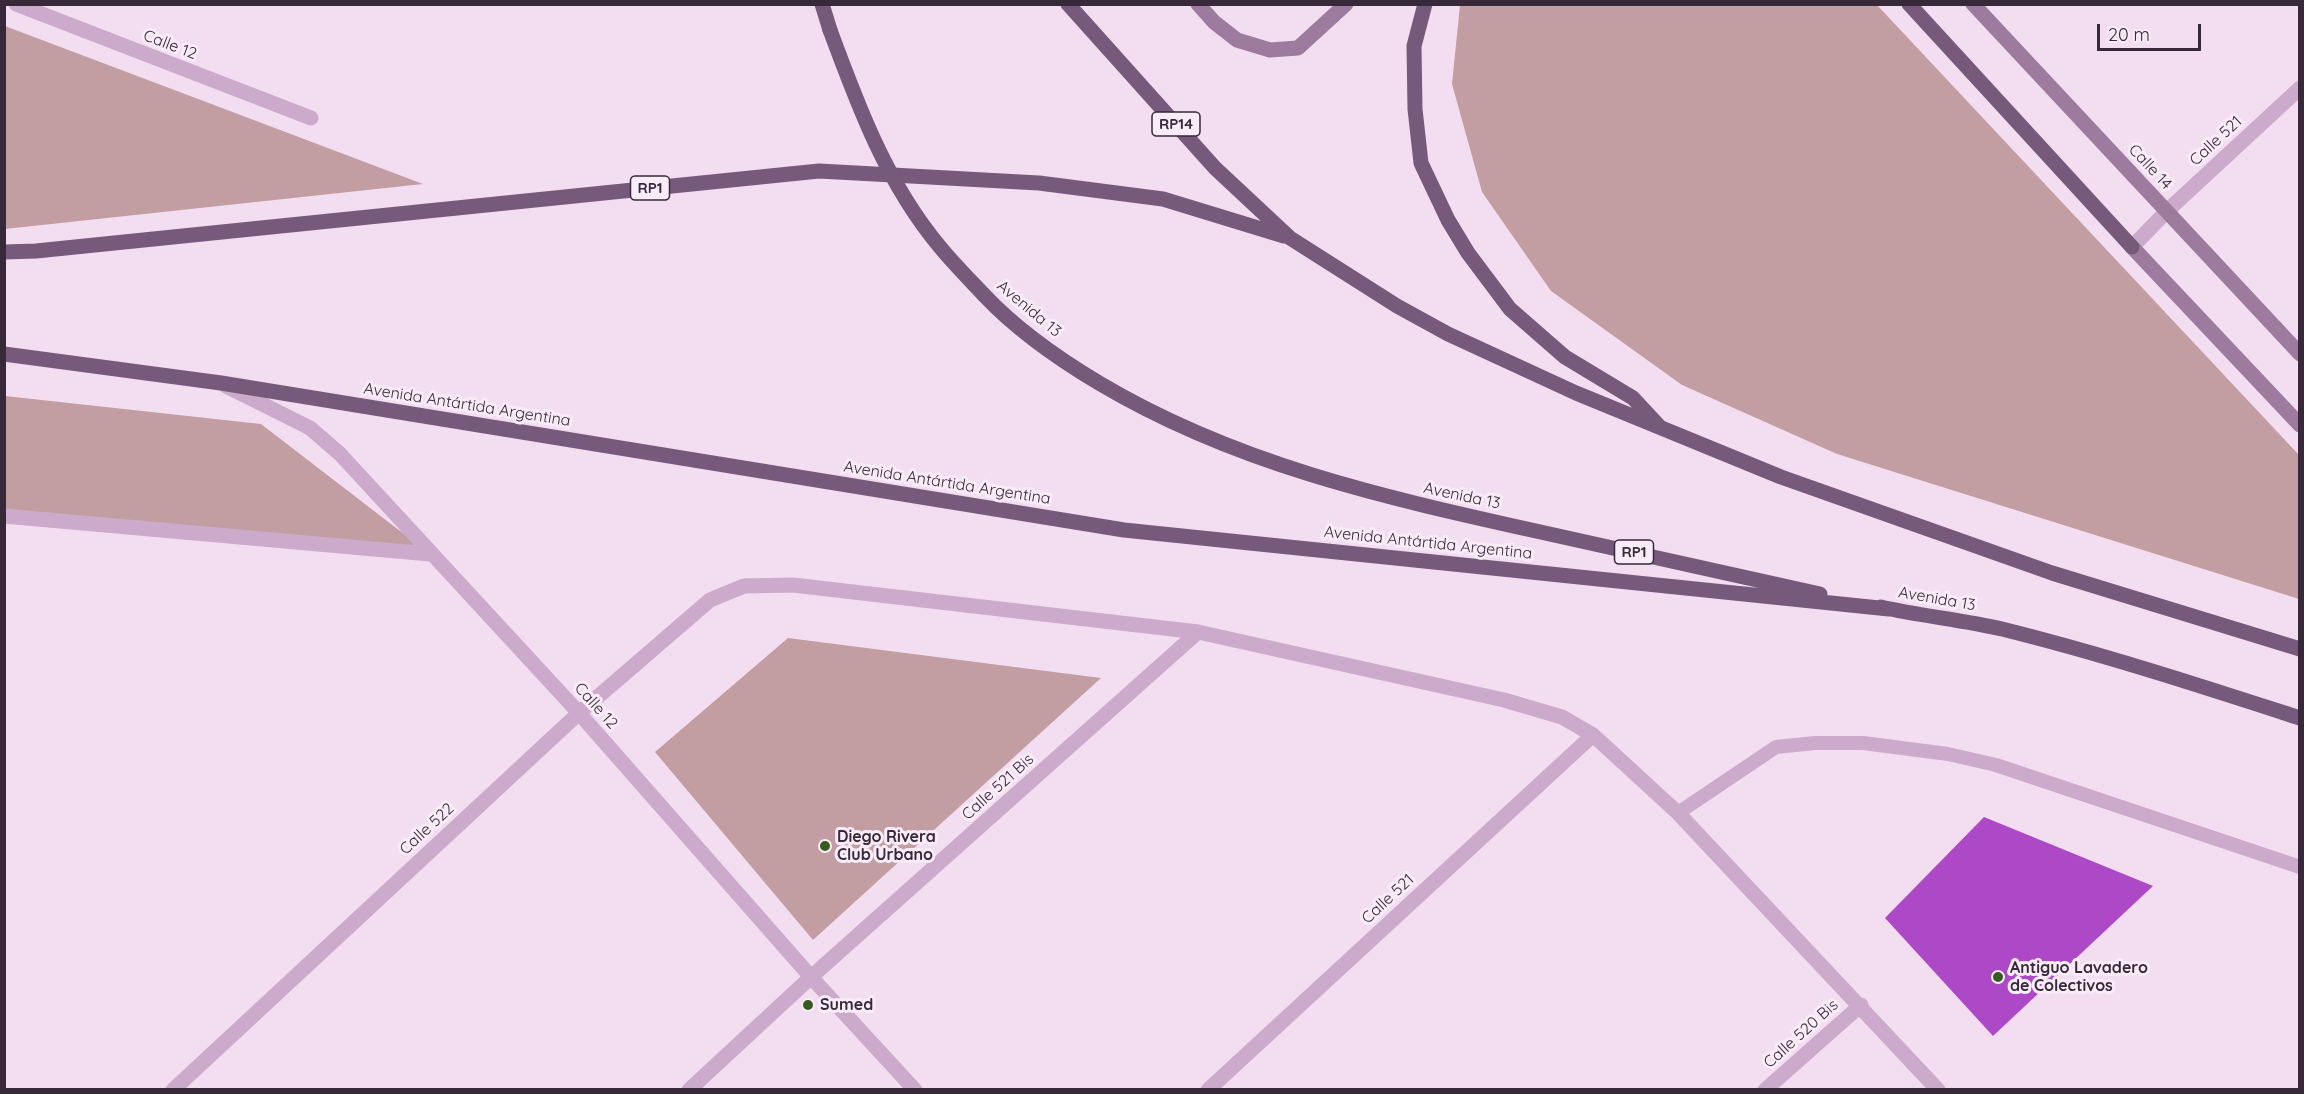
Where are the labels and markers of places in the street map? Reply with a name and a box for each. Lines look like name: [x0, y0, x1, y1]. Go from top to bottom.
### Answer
place label: Diego Rivera Club Urbano: [837, 827, 936, 865]
marker: Diego Rivera Club Urbano: [818, 839, 832, 853]
place label: Antiguo Lavadero de Colectivos: [2010, 958, 2148, 996]
marker: Antiguo Lavadero de Colectivos: [1991, 970, 2005, 984]
place label: Sumed: [820, 995, 873, 1015]
marker: Sumed: [801, 998, 815, 1012]

